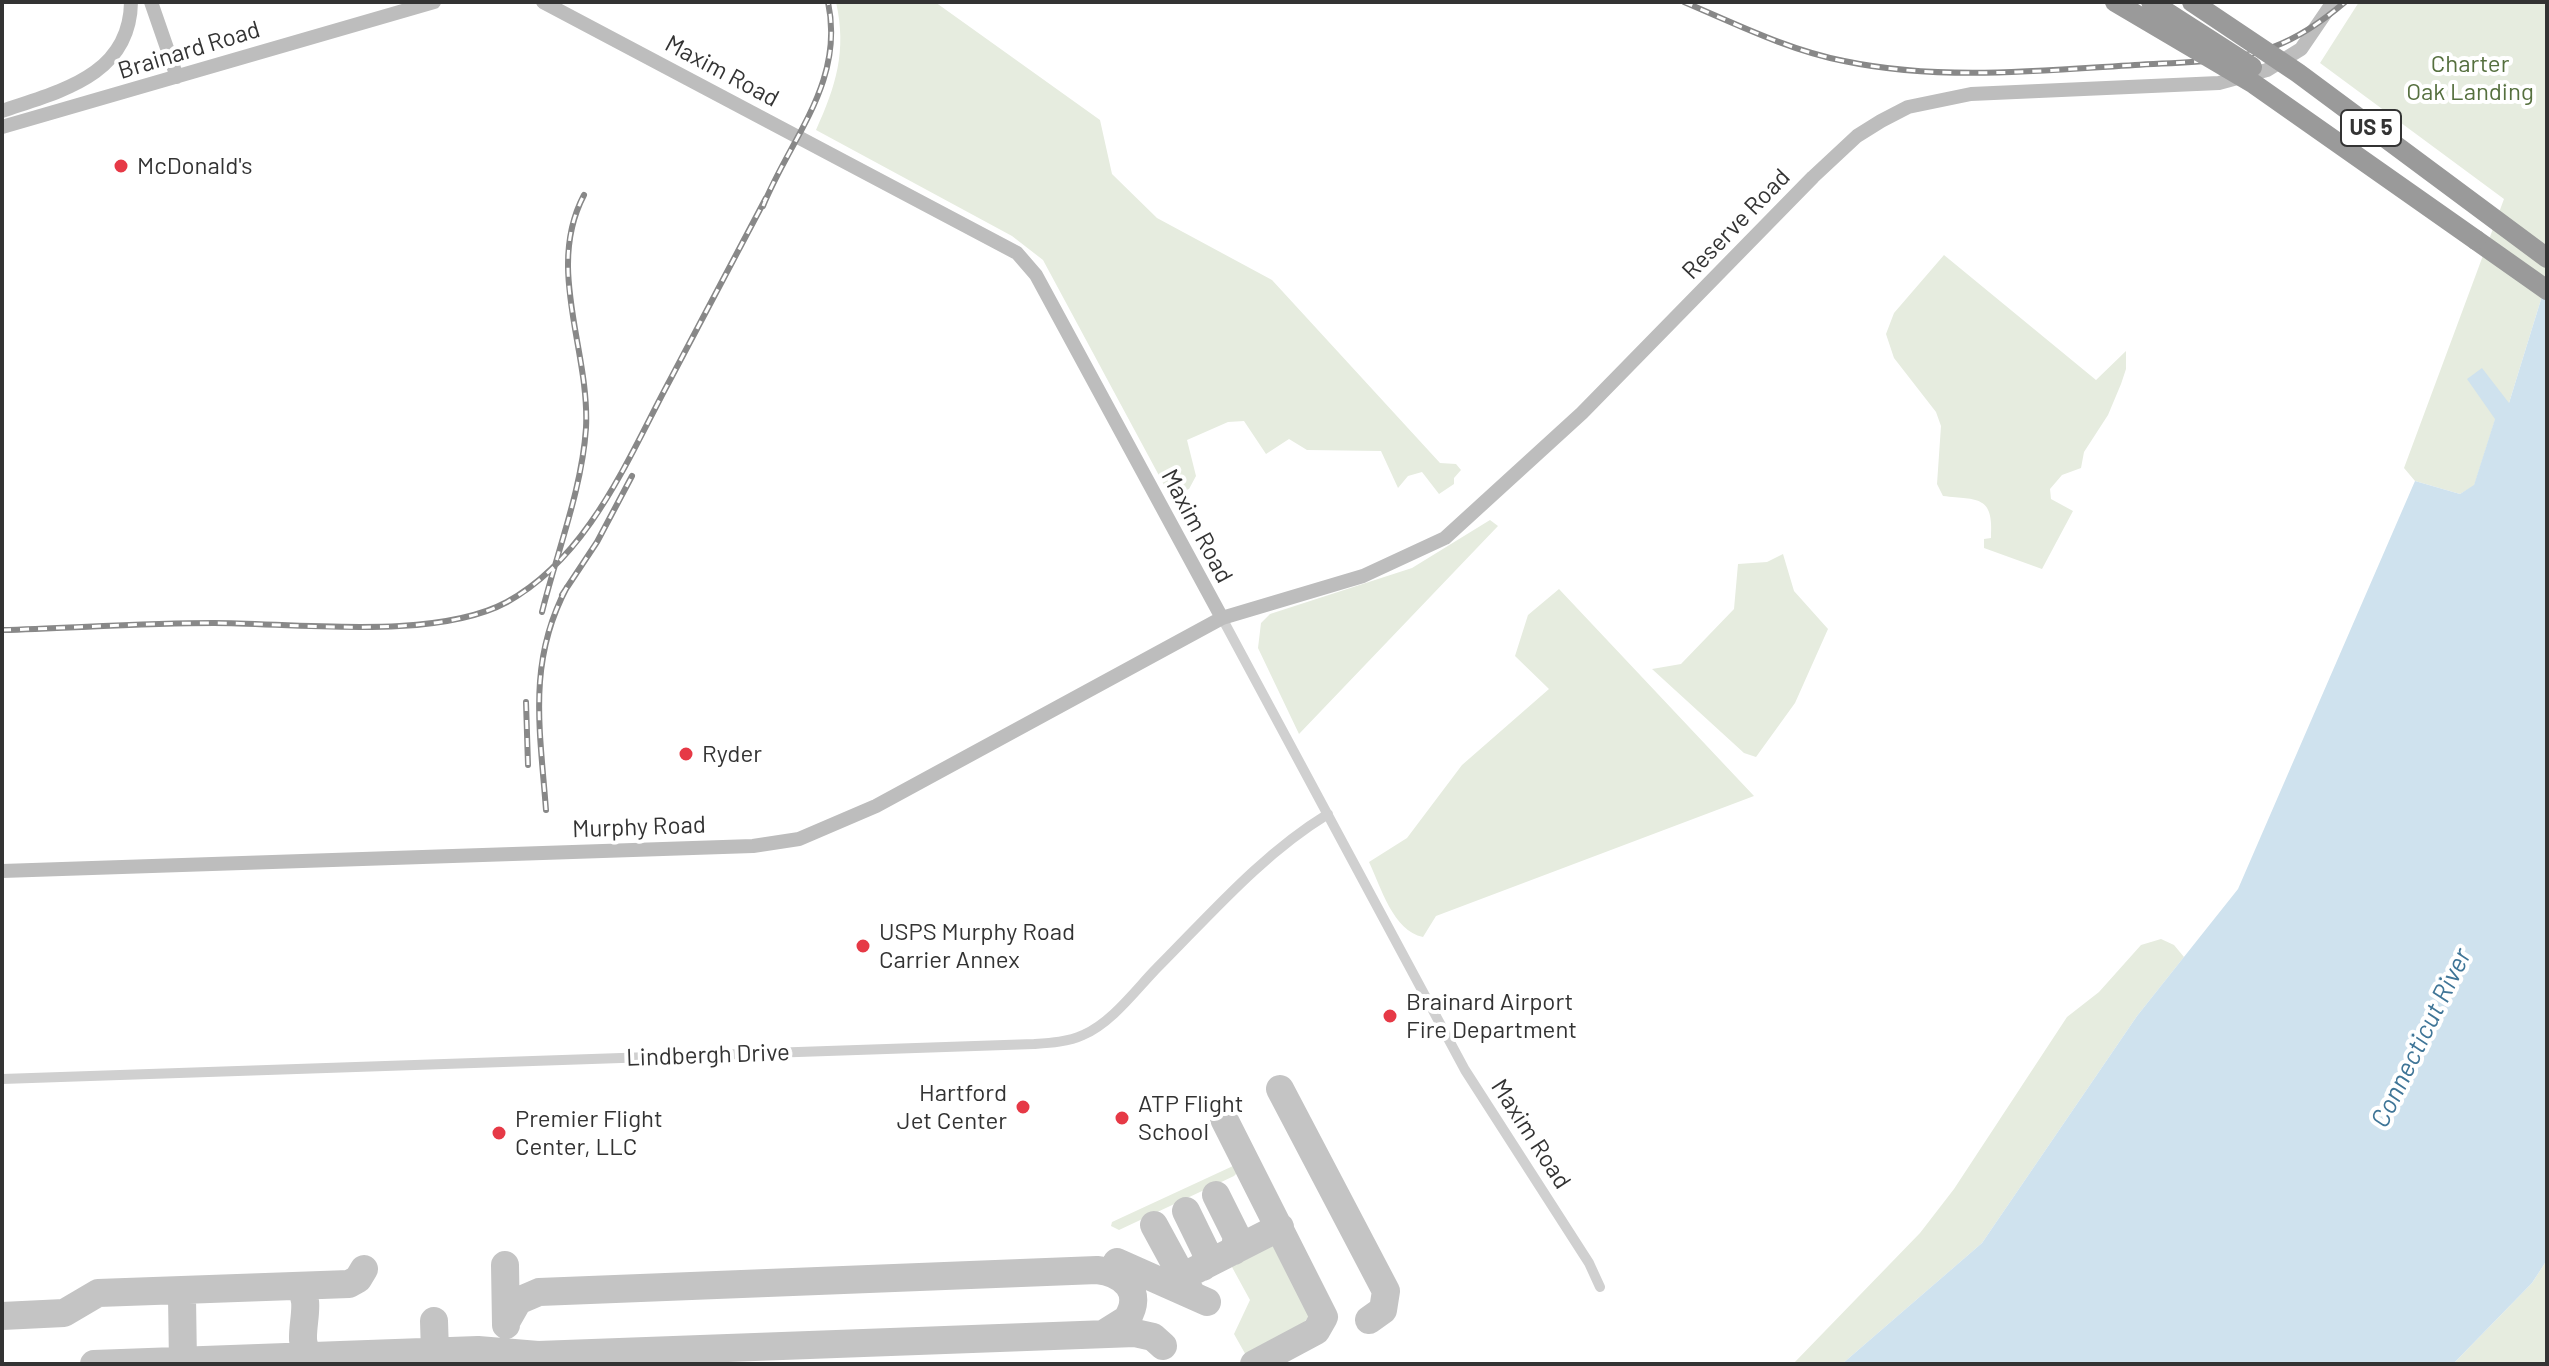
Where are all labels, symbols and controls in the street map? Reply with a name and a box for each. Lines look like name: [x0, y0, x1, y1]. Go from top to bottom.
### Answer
street label: Brainard Road: [115, 15, 263, 85]
street label: Maxim Road: [660, 29, 784, 113]
park label: Charter Oak Landing: [2406, 50, 2534, 106]
road number: US 5: [2341, 110, 2401, 146]
place label: McDonald's: [137, 152, 252, 180]
marker: McDonald's: [112, 157, 130, 175]
street label: Reserve Road: [1676, 163, 1796, 285]
street label: Maxim Road: [1155, 464, 1239, 588]
place label: Ryder: [702, 740, 762, 768]
marker: Ryder: [677, 745, 695, 763]
street label: Murphy Road: [572, 810, 706, 844]
place label: USPS Murphy Road Carrier Annex: [879, 918, 1075, 974]
marker: USPS Murphy Road Carrier Annex: [854, 937, 872, 955]
water label: Connecticut River: [2364, 943, 2478, 1133]
place label: Brainard Airport Fire Department: [1406, 988, 1577, 1044]
marker: Brainard Airport Fire Department: [1381, 1007, 1399, 1025]
street label: Lindbergh Drive: [626, 1038, 790, 1072]
street label: Maxim Road: [1485, 1074, 1577, 1194]
place label: Hartford Jet Center: [897, 1079, 1007, 1135]
place label: ATP Flight School: [1138, 1090, 1243, 1146]
marker: Hartford Jet Center: [1014, 1098, 1032, 1116]
place label: Premier Flight Center, LLC: [515, 1105, 663, 1161]
marker: ATP Flight School: [1113, 1109, 1131, 1127]
marker: Premier Flight Center, LLC: [490, 1124, 508, 1142]

